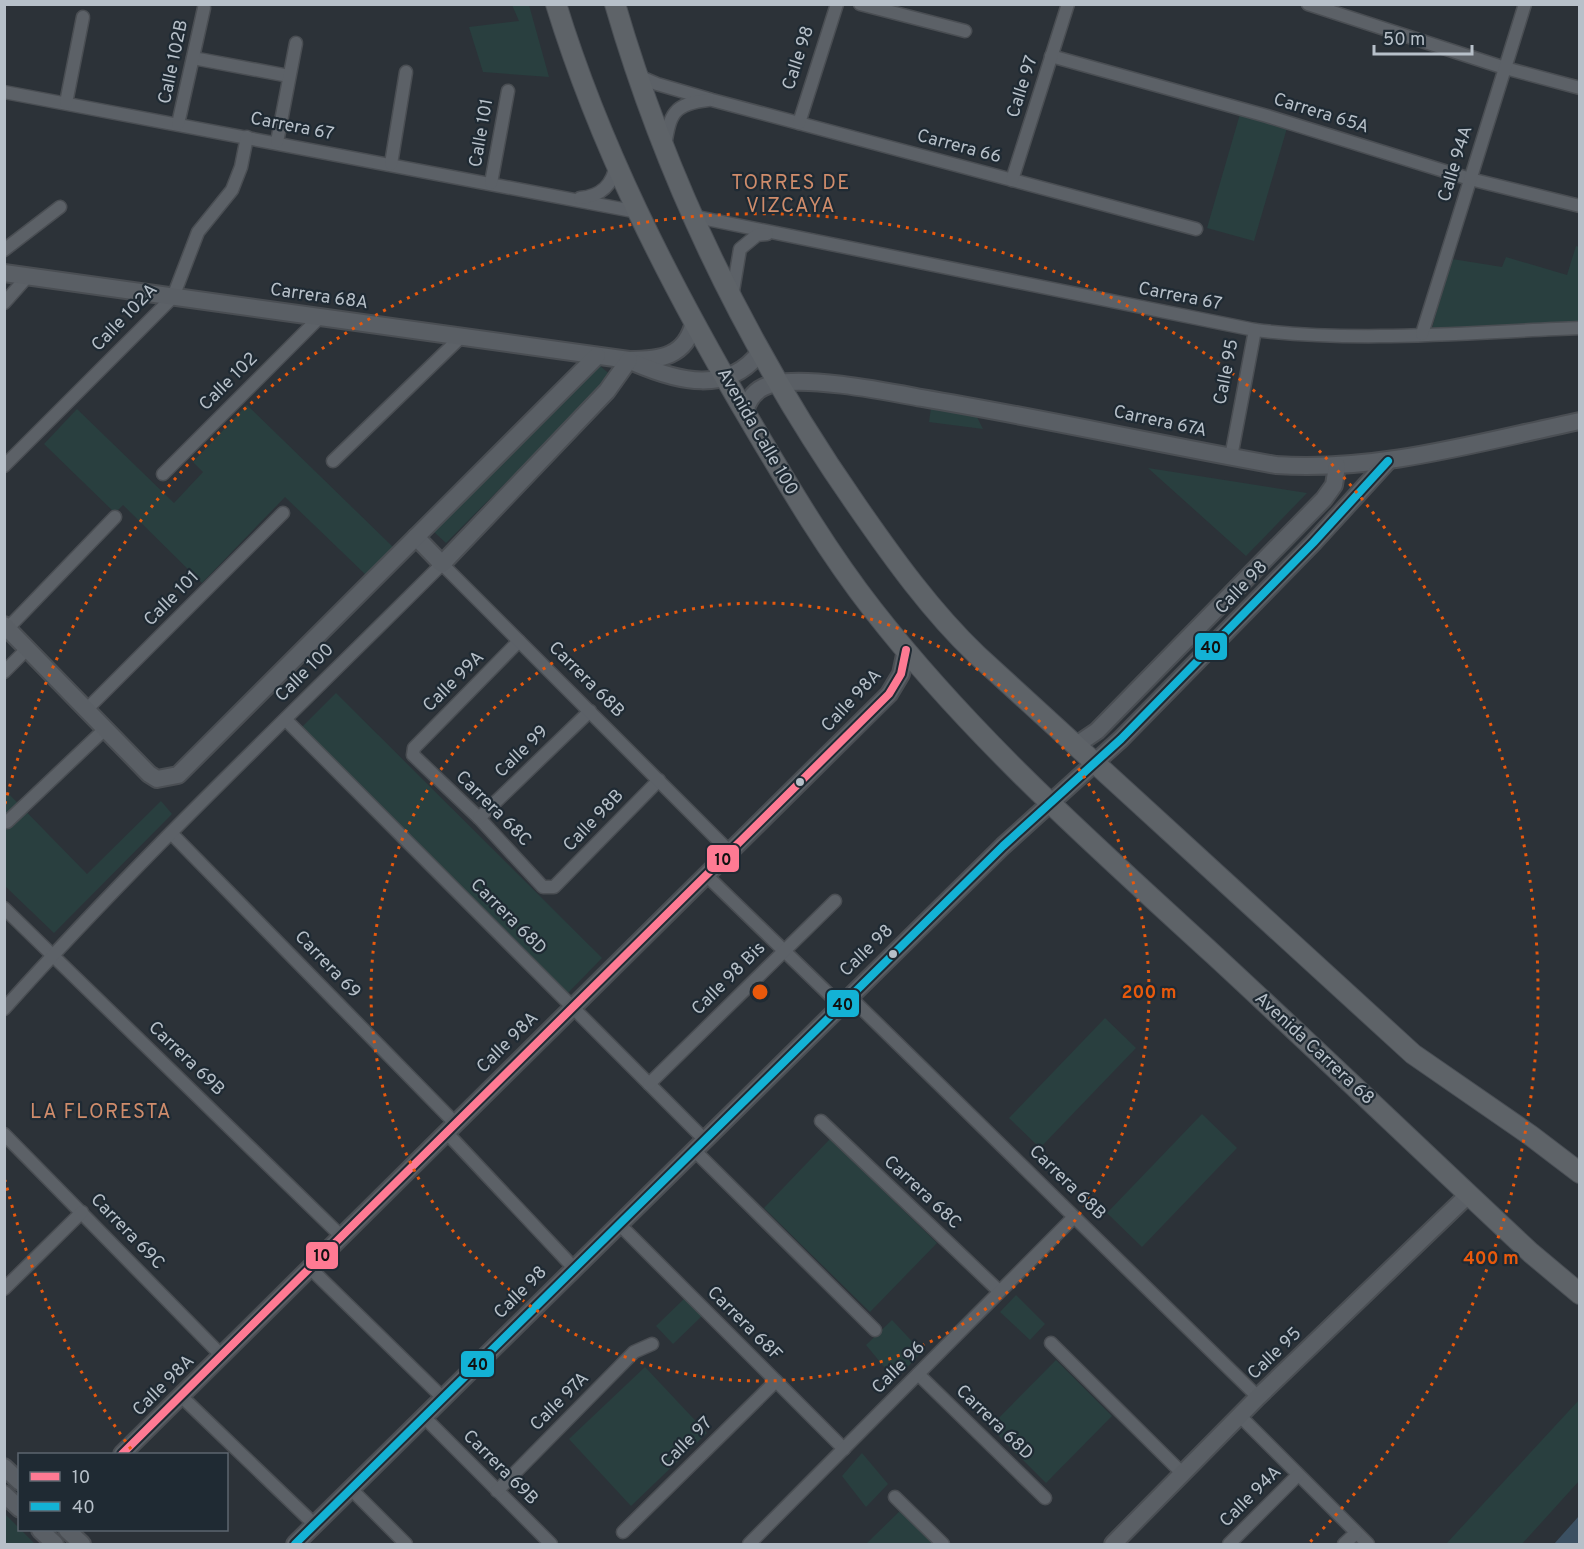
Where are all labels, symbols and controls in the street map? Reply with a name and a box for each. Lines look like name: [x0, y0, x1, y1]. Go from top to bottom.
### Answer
street label: Calle 102B: [154, 18, 194, 106]
scale bar: [1374, 18, 1472, 56]
street label: Calle 98: [778, 23, 820, 93]
text: 50 m: [1383, 29, 1425, 52]
street label: Calle 97: [1002, 53, 1044, 121]
street label: Carrera 65A: [1270, 89, 1372, 139]
street label: Calle 101: [465, 97, 499, 169]
street label: Carrera 67: [248, 108, 336, 146]
street label: Calle 94A: [1434, 123, 1478, 205]
street label: Carrera 66: [914, 125, 1004, 169]
district label: TORRES DE VIZCAYA: [731, 171, 851, 220]
street label: Carrera 67: [1136, 278, 1224, 316]
street label: Calle 102A: [87, 279, 163, 357]
street label: Carrera 68A: [268, 279, 370, 315]
street label: Calle 95: [1209, 337, 1245, 407]
street label: Calle 102: [195, 348, 263, 416]
street label: Avenida Calle 100: [711, 364, 803, 500]
street label: Carrera 67A: [1111, 401, 1209, 443]
street label: Calle 98: [1211, 556, 1273, 620]
street label: Calle 101: [139, 566, 205, 632]
line badge: 40: [1194, 632, 1228, 661]
street label: Carrera 68B: [543, 637, 629, 723]
street label: Calle 100: [271, 639, 339, 707]
text: 40: [1201, 639, 1221, 659]
street label: Calle 99A: [418, 646, 490, 718]
street label: Calle 98A: [817, 665, 887, 737]
street label: Calle 99: [490, 721, 554, 783]
street label: Carrera 68C: [450, 766, 536, 852]
unlabelled marker: [794, 776, 806, 788]
street label: Calle 98B: [559, 785, 629, 857]
line badge: 10: [706, 844, 740, 873]
text: 10: [715, 851, 731, 871]
street label: Carrera 68D: [465, 874, 551, 960]
street label: Calle 98: [835, 920, 899, 982]
street label: Carrera 69: [289, 926, 365, 1004]
street label: Calle 98 Bis: [687, 937, 771, 1021]
unlabelled marker: [887, 948, 899, 960]
centre of rings: [750, 982, 770, 1002]
text: 200 m: [1121, 982, 1177, 1005]
street label: Avenida Carrera 68: [1249, 988, 1379, 1110]
line badge: 40: [826, 989, 860, 1018]
text: 40: [833, 996, 853, 1016]
street label: Calle 98A: [472, 1007, 544, 1079]
street label: Carrera 69B: [143, 1017, 229, 1101]
district label: LA FLORESTA: [30, 1100, 172, 1126]
street label: Carrera 68B: [1024, 1141, 1110, 1225]
street label: Carrera 68C: [878, 1151, 966, 1235]
street label: Carrera 69C: [85, 1189, 169, 1275]
line badge: 10: [305, 1241, 339, 1270]
text: 10: [314, 1247, 330, 1267]
text: 400 m: [1463, 1248, 1519, 1271]
street label: Calle 98: [489, 1261, 553, 1325]
street label: Carrera 68F: [702, 1282, 786, 1366]
street label: Calle 95: [1243, 1323, 1307, 1385]
street label: Calle 96: [868, 1337, 930, 1399]
street label: Calle 98A: [128, 1350, 200, 1422]
line badge: 40: [460, 1350, 495, 1378]
text: 40: [468, 1356, 488, 1376]
street label: Calle 97A: [526, 1368, 594, 1436]
street label: Carrera 68D: [950, 1380, 1038, 1466]
street label: Calle 97: [656, 1412, 718, 1474]
street label: Carrera 69B: [457, 1425, 543, 1511]
legend: [18, 1453, 228, 1531]
street label: Calle 94A: [1215, 1461, 1287, 1533]
text: 10: [72, 1467, 90, 1490]
text: 40: [72, 1497, 95, 1520]

